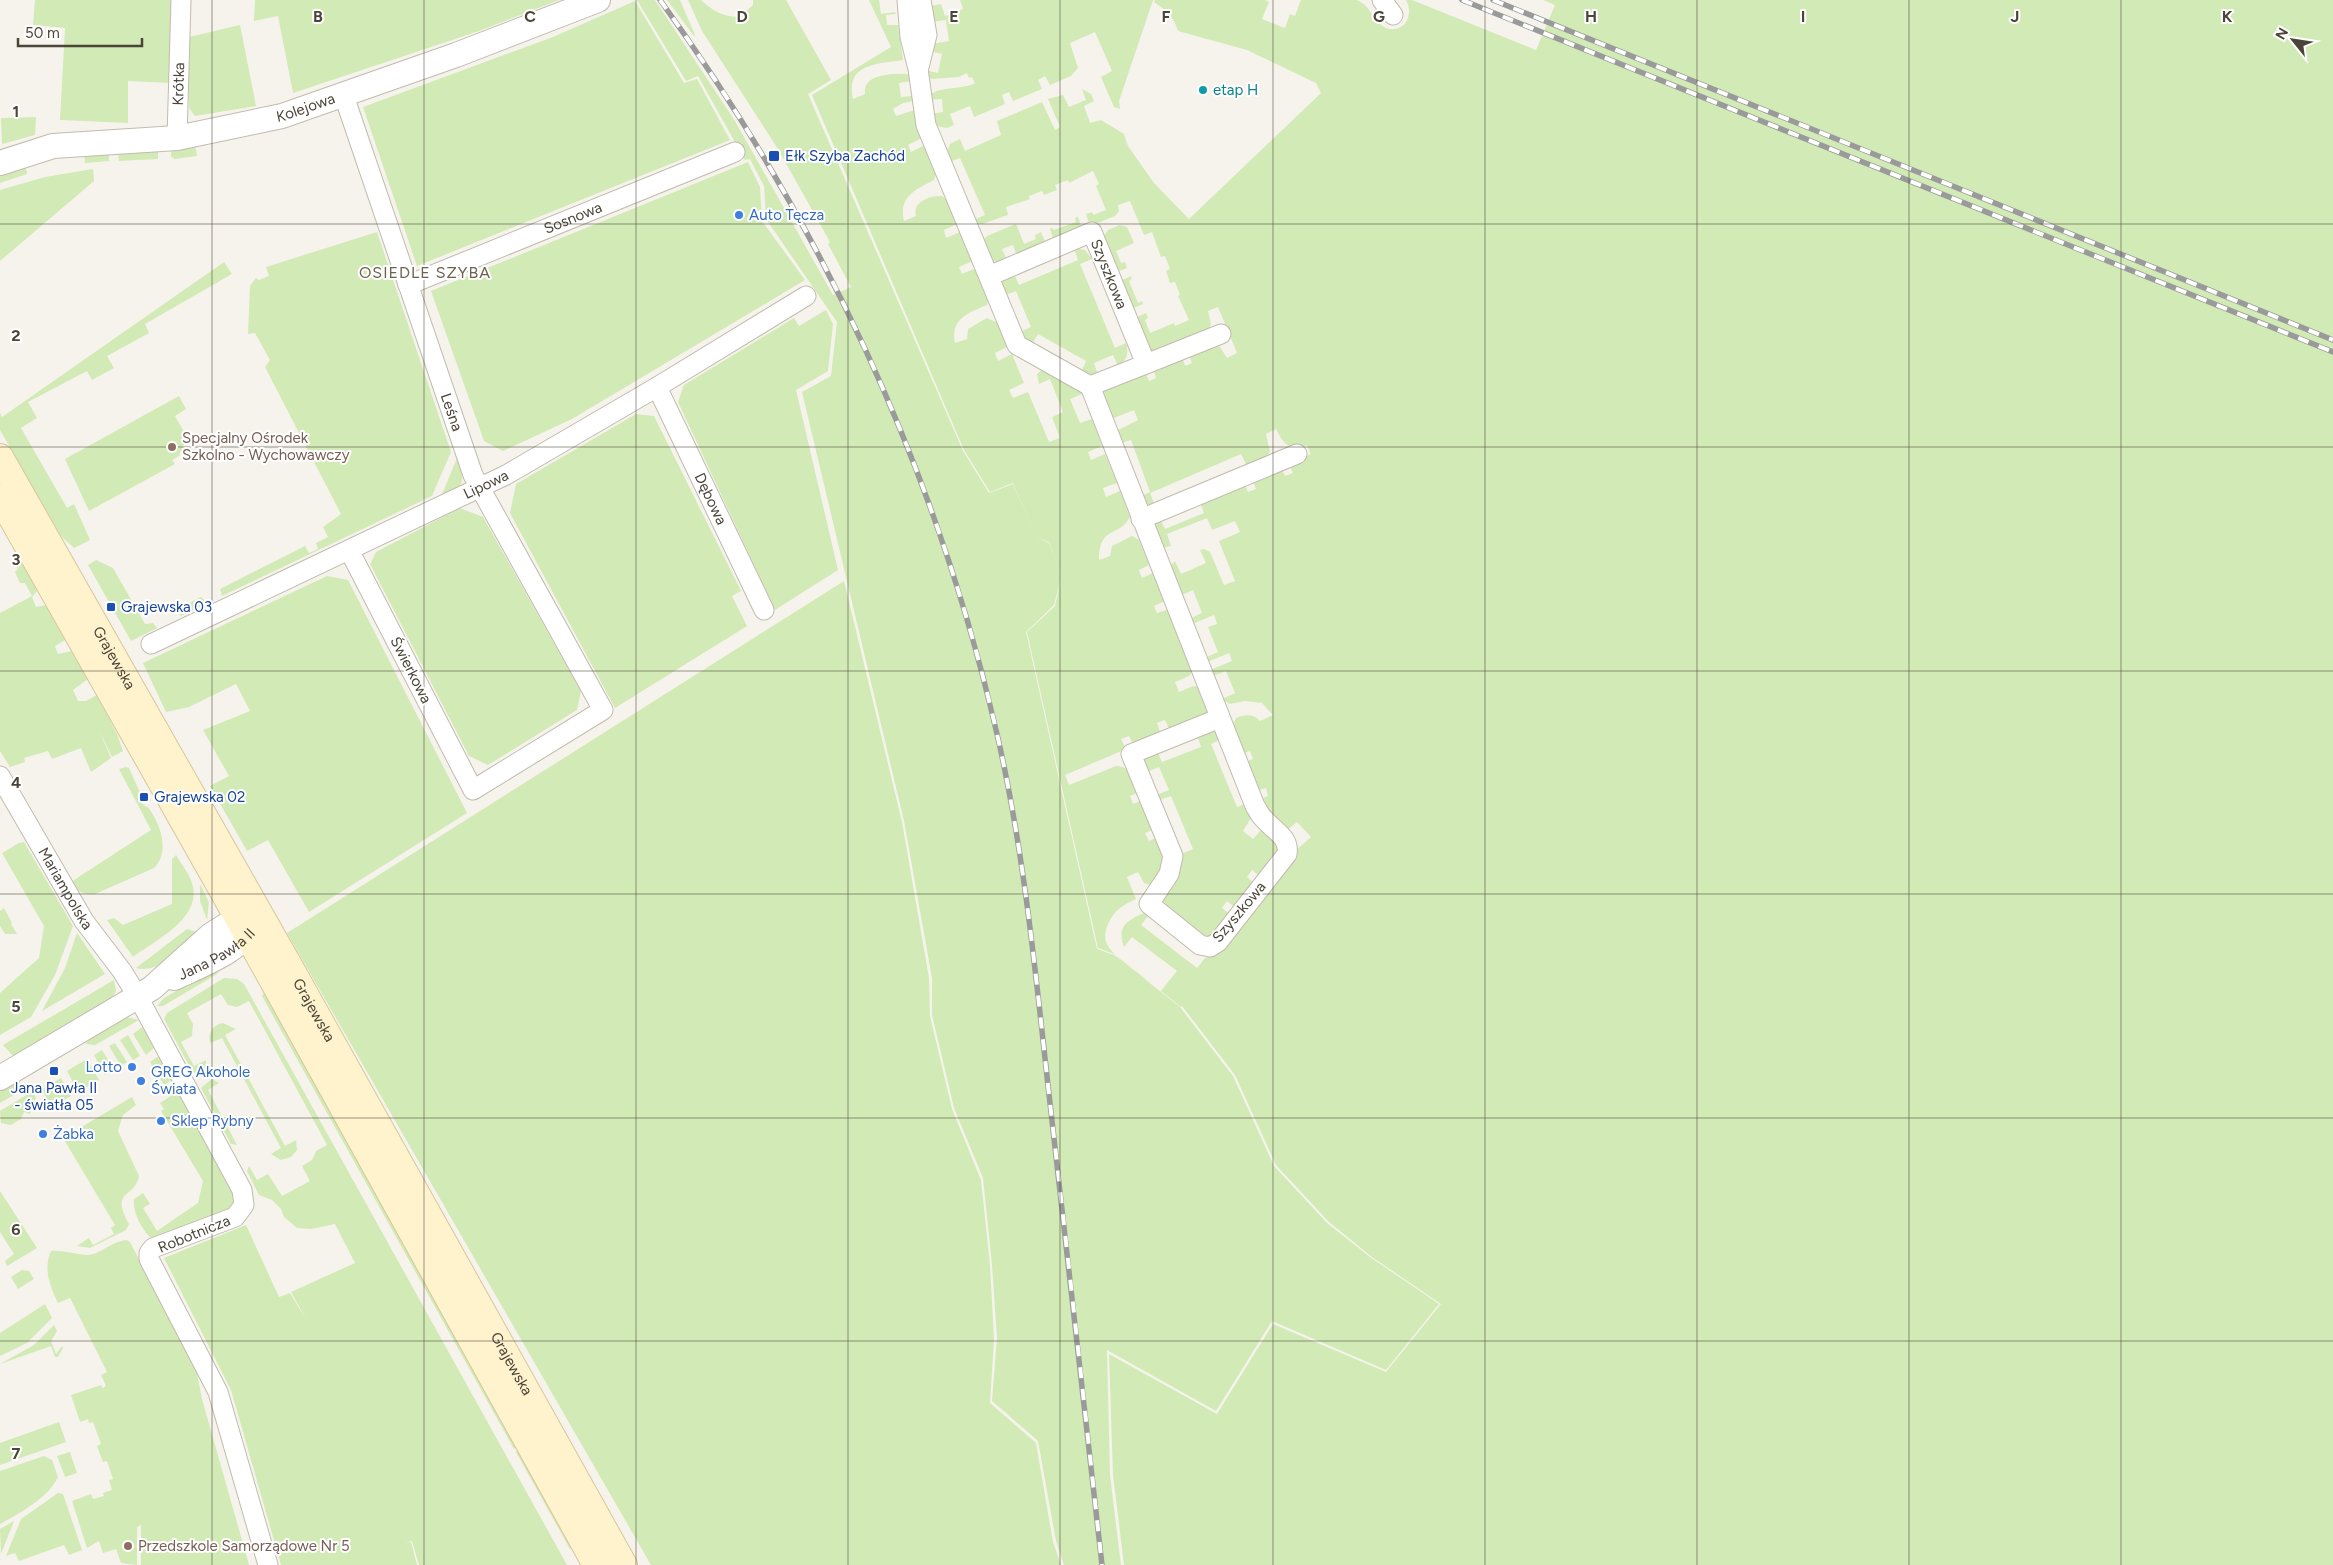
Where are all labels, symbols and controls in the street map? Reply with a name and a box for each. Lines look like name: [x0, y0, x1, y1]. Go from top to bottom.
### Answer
text: B: [313, 7, 323, 26]
text: C: [524, 7, 536, 26]
text: D: [736, 7, 748, 26]
text: E: [949, 7, 959, 26]
text: F: [1162, 7, 1171, 26]
text: G: [1373, 7, 1385, 26]
text: H: [1585, 7, 1597, 26]
text: I: [1801, 7, 1805, 26]
text: J: [2011, 7, 2019, 26]
text: K: [2222, 7, 2233, 26]
scale bar: [18, 15, 141, 47]
north arrow: [2268, 15, 2318, 65]
text: 50 m: [25, 24, 60, 42]
text: N: [2272, 25, 2292, 43]
street label: Krótka: [169, 62, 188, 106]
place label: etap H: [1213, 81, 1258, 99]
marker: etap H: [1197, 84, 1209, 96]
street label: Kolejowa: [275, 89, 337, 126]
text: 1: [13, 102, 19, 121]
place label: Ełk Szyba Zachód: [785, 147, 905, 165]
marker: Ełk Szyba Zachód: [767, 149, 781, 163]
street label: Sosnowa: [541, 198, 605, 238]
place label: Auto Tęcza: [749, 206, 824, 224]
marker: Auto Tęcza: [733, 209, 745, 221]
street label: Szyszkowa: [1087, 236, 1131, 312]
district label: OSIEDLE SZYBA: [359, 263, 491, 282]
text: 2: [11, 326, 21, 345]
street label: Leśna: [437, 391, 466, 434]
place label: Specjalny Ośrodek Szkolno - Wychowawczy: [182, 429, 350, 464]
marker: Specjalny Ośrodek Szkolno - Wychowawczy: [166, 441, 178, 453]
street label: Lipowa: [460, 466, 511, 503]
street label: Dębowa: [691, 470, 731, 528]
text: 3: [12, 550, 21, 569]
place label: Grajewska 03: [121, 598, 212, 616]
marker: Grajewska 03: [105, 601, 117, 613]
street label: Grajewska: [89, 623, 139, 693]
street label: Świerkowa: [387, 634, 435, 706]
text: 4: [11, 773, 21, 792]
place label: Grajewska 02: [154, 788, 245, 806]
marker: Grajewska 02: [138, 791, 150, 803]
street label: Mariampolska: [34, 844, 96, 933]
street label: Szyszkowa: [1208, 878, 1270, 946]
street label: Jana Pawła II: [175, 924, 259, 984]
street label: Grajewska: [289, 975, 339, 1045]
text: 5: [11, 997, 21, 1016]
place label: Lotto: [85, 1058, 122, 1076]
marker: Lotto: [126, 1061, 138, 1073]
place label: GREG Akohole Świata: [151, 1063, 250, 1098]
marker: Jana Pawła II - światła 05: [48, 1065, 60, 1077]
marker: GREG Akohole Świata: [135, 1075, 147, 1087]
place label: Jana Pawła II - światła 05: [11, 1079, 97, 1114]
place label: Sklep Rybny: [171, 1112, 254, 1130]
marker: Sklep Rybny: [155, 1115, 167, 1127]
place label: Żabka: [53, 1125, 94, 1143]
marker: Żabka: [37, 1128, 49, 1140]
street label: Robotnicza: [155, 1211, 233, 1257]
text: 6: [11, 1220, 21, 1239]
street label: Grajewska: [487, 1329, 536, 1398]
text: 7: [12, 1444, 21, 1463]
place label: Przedszkole Samorządowe Nr 5: [138, 1537, 350, 1555]
marker: Przedszkole Samorządowe Nr 5: [122, 1540, 134, 1552]

